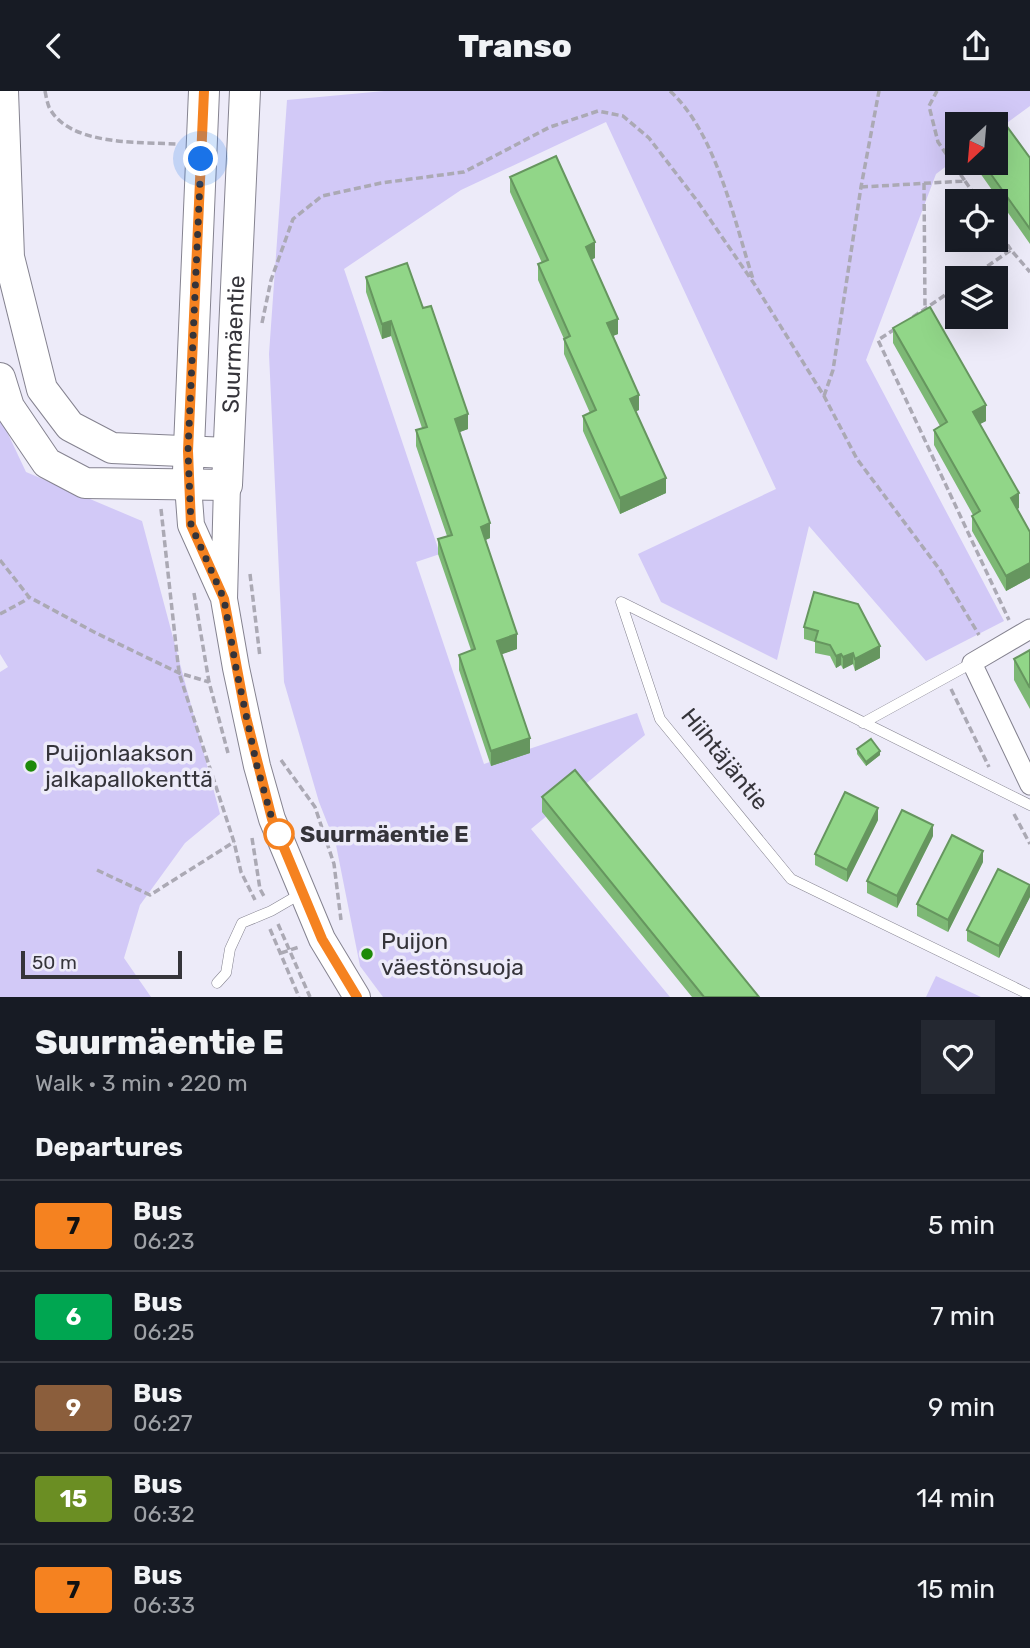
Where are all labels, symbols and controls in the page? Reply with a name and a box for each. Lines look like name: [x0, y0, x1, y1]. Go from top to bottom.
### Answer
icon: back: [35, 27, 73, 65]
text: Transo: [458, 27, 572, 65]
icon: share: [957, 27, 995, 65]
north arrow: [945, 112, 1008, 175]
map controls: [945, 112, 1008, 329]
your location: [183, 141, 218, 176]
button: locate: [945, 189, 1008, 252]
button: layers: [945, 266, 1008, 329]
street label: Suurmäentie: [216, 275, 251, 414]
street label: Hiihtäjäntie: [675, 702, 775, 816]
place label: Puijonlaakson jalkapallokenttä: [44, 739, 213, 793]
marker: Puijonlaakson jalkapallokenttä: [23, 758, 39, 774]
marker: Suurmäentie E: [264, 819, 294, 849]
place label: Suurmäentie E: [300, 820, 469, 848]
place label: Puijon väestönsuoja: [381, 927, 524, 981]
marker: Puijon väestönsuoja: [359, 946, 375, 962]
scale bar: [21, 948, 182, 980]
text: 50 m: [32, 951, 77, 974]
button: heart: [921, 1020, 995, 1094]
text: Suurmäentie E: [35, 1023, 284, 1062]
text: Walk · 3 min · 220 m: [35, 1069, 248, 1097]
text: Departures: [35, 1132, 183, 1163]
text: Bus: [133, 1196, 182, 1227]
text: 5 min: [928, 1210, 995, 1241]
text: 7: [67, 1212, 80, 1240]
text: 06:23: [133, 1227, 195, 1255]
text: Bus: [133, 1287, 182, 1318]
text: 7 min: [930, 1301, 995, 1332]
text: 6: [66, 1303, 81, 1331]
text: 06:25: [133, 1318, 195, 1346]
text: Bus: [133, 1378, 182, 1409]
text: 9 min: [928, 1392, 995, 1423]
text: 9: [66, 1394, 81, 1422]
text: 06:27: [133, 1409, 193, 1437]
text: Bus: [133, 1469, 182, 1500]
text: 14 min: [916, 1483, 995, 1514]
text: 15: [60, 1485, 87, 1513]
text: 06:32: [133, 1500, 195, 1528]
text: Bus: [133, 1560, 182, 1591]
text: 15 min: [917, 1574, 995, 1605]
text: 7: [67, 1576, 80, 1604]
text: 06:33: [133, 1591, 195, 1619]

